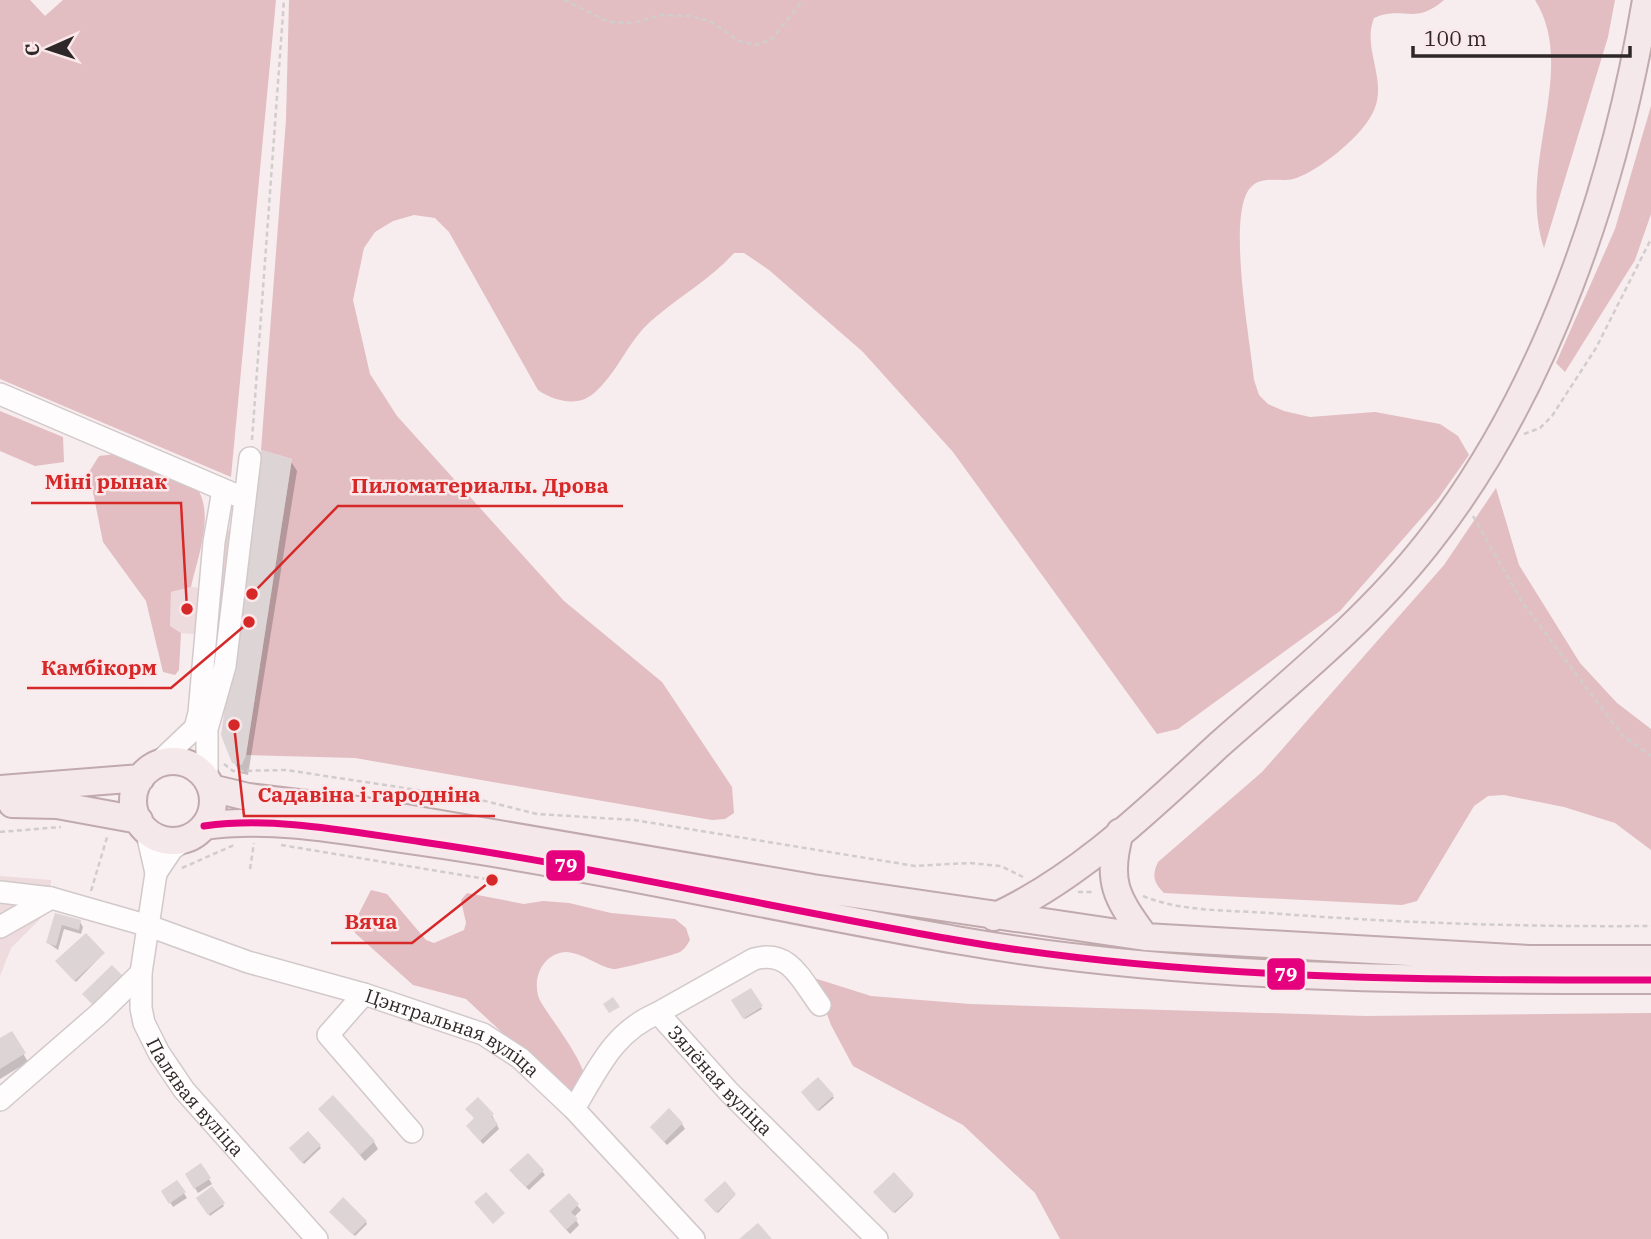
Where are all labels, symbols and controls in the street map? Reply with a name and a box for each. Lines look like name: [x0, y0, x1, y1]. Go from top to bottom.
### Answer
north arrow: [14, 14, 84, 84]
scale bar: [1413, 14, 1630, 58]
text: 100 m: [1424, 24, 1487, 52]
text: С: [20, 43, 44, 57]
callout: Міні рынак: [31, 461, 181, 503]
callout: Пиломатериалы. Дрова: [338, 464, 623, 506]
text: Міні рынак: [45, 467, 167, 495]
text: Пиломатериалы. Дрова: [351, 471, 609, 499]
callout: Камбікорм: [27, 646, 171, 688]
text: Камбікорм: [41, 653, 157, 681]
callout: Садавіна і гародніна: [244, 774, 495, 816]
text: Садавіна і гародніна: [257, 780, 481, 808]
line badge: 79: [545, 849, 586, 882]
text: 79: [555, 853, 577, 877]
callout: Вяча: [331, 901, 412, 943]
text: Вяча: [344, 907, 398, 935]
line badge: 79: [1266, 957, 1306, 991]
text: 79: [1275, 962, 1297, 986]
street label: Цэнтральная вуліца: [362, 983, 545, 1082]
street label: Зялёная вуліца: [663, 1020, 778, 1140]
street label: Палявая вуліца: [141, 1034, 249, 1161]

